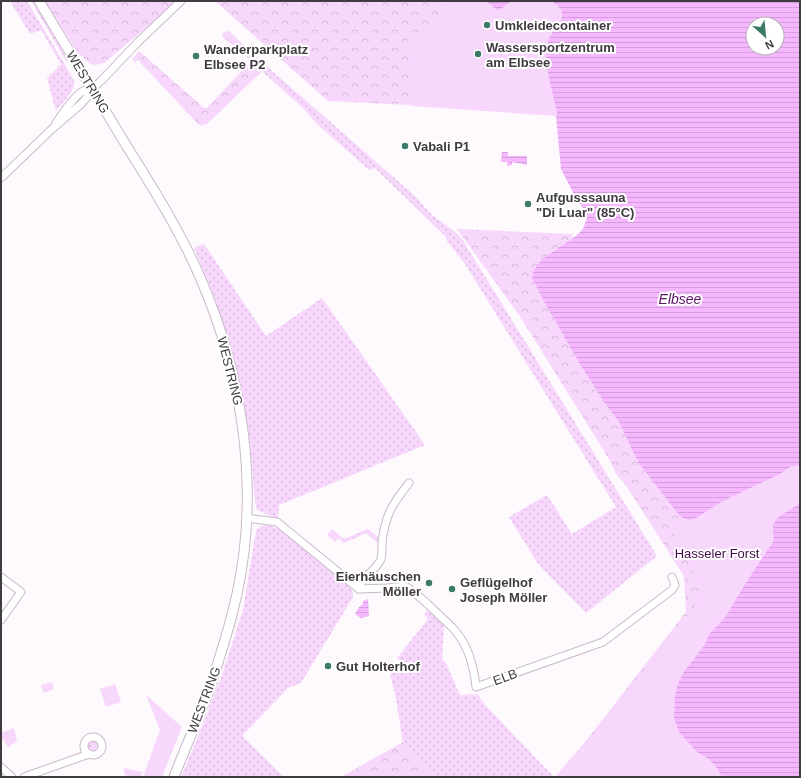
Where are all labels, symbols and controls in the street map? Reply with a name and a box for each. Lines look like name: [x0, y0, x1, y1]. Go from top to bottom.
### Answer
north arrow: [745, 16, 785, 56]
place label: Umkleidecontainer: [495, 18, 611, 33]
marker: Umkleidecontainer: [482, 20, 492, 30]
text: N: [763, 38, 776, 52]
place label: Wassersportzentrum am Elbsee: [486, 40, 615, 70]
place label: Wanderparkplatz Elbsee P2: [204, 42, 309, 72]
street label: WESTRING: [64, 48, 112, 116]
marker: Wassersportzentrum am Elbsee: [473, 49, 483, 59]
marker: Wanderparkplatz Elbsee P2: [191, 51, 201, 61]
place label: Vabali P1: [413, 139, 470, 154]
marker: Vabali P1: [400, 141, 410, 151]
place label: Aufgusssauna "Di Luar" (85°C): [536, 190, 634, 220]
marker: Aufgusssauna "Di Luar" (85°C): [523, 199, 533, 209]
water label: Elbsee: [659, 291, 702, 307]
street label: WESTRING: [214, 335, 246, 407]
park label: Hasseler Forst: [675, 546, 760, 561]
place label: Eierhäuschen Möller: [336, 569, 421, 599]
place label: Geflügelhof Joseph Möller: [460, 575, 547, 605]
marker: Eierhäuschen Möller: [424, 578, 434, 588]
marker: Geflügelhof Joseph Möller: [447, 584, 457, 594]
place label: Gut Holterhof: [336, 659, 420, 674]
marker: Gut Holterhof: [323, 661, 333, 671]
street label: WESTRING: [184, 665, 224, 735]
street label: ELB: [491, 666, 519, 688]

